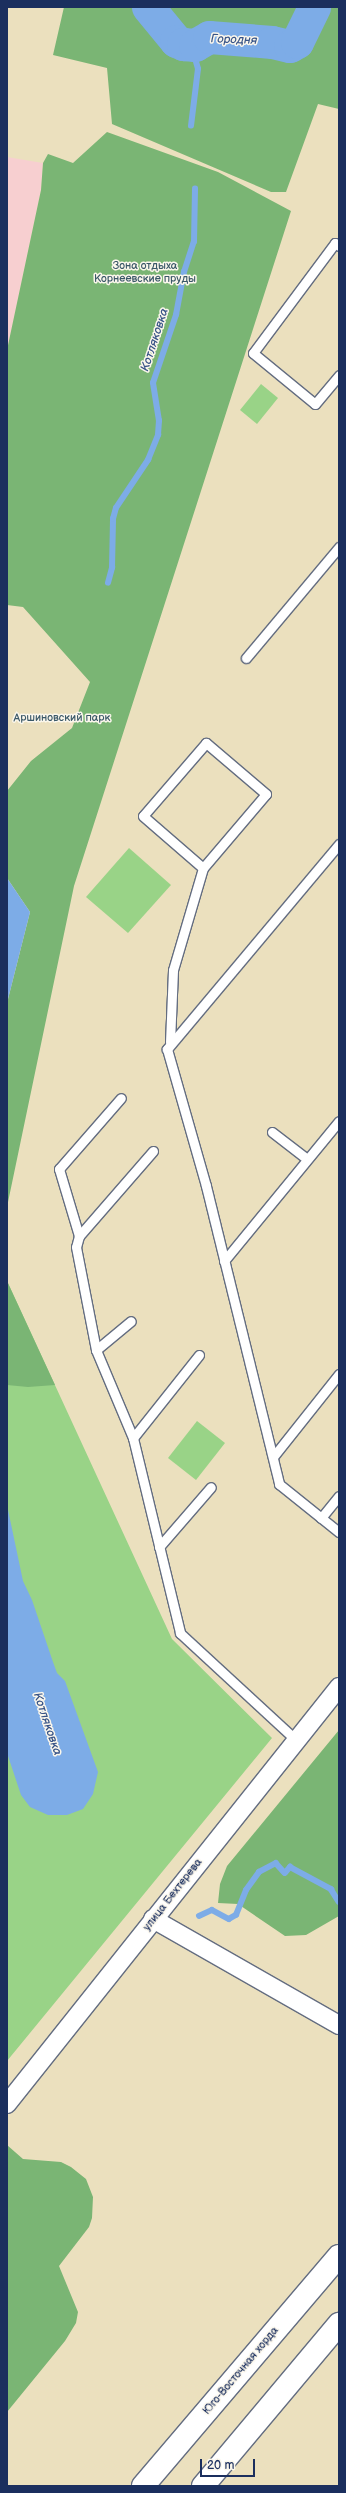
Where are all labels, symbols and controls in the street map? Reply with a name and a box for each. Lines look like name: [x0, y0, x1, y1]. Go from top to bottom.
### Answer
water label: Городня: [210, 32, 258, 48]
park label: Зона отдыха Корнеевские пруды: [94, 260, 196, 286]
water label: Котляковка: [138, 307, 172, 373]
park label: Аршиновский парк: [14, 711, 110, 725]
water label: Котляковка: [30, 1691, 64, 1757]
street label: улица Бехтерева: [141, 1856, 205, 1934]
street label: Юго-Восточная хорда: [200, 2324, 282, 2418]
scale bar: [202, 2451, 257, 2477]
text: 20 m: [207, 2458, 234, 2473]

